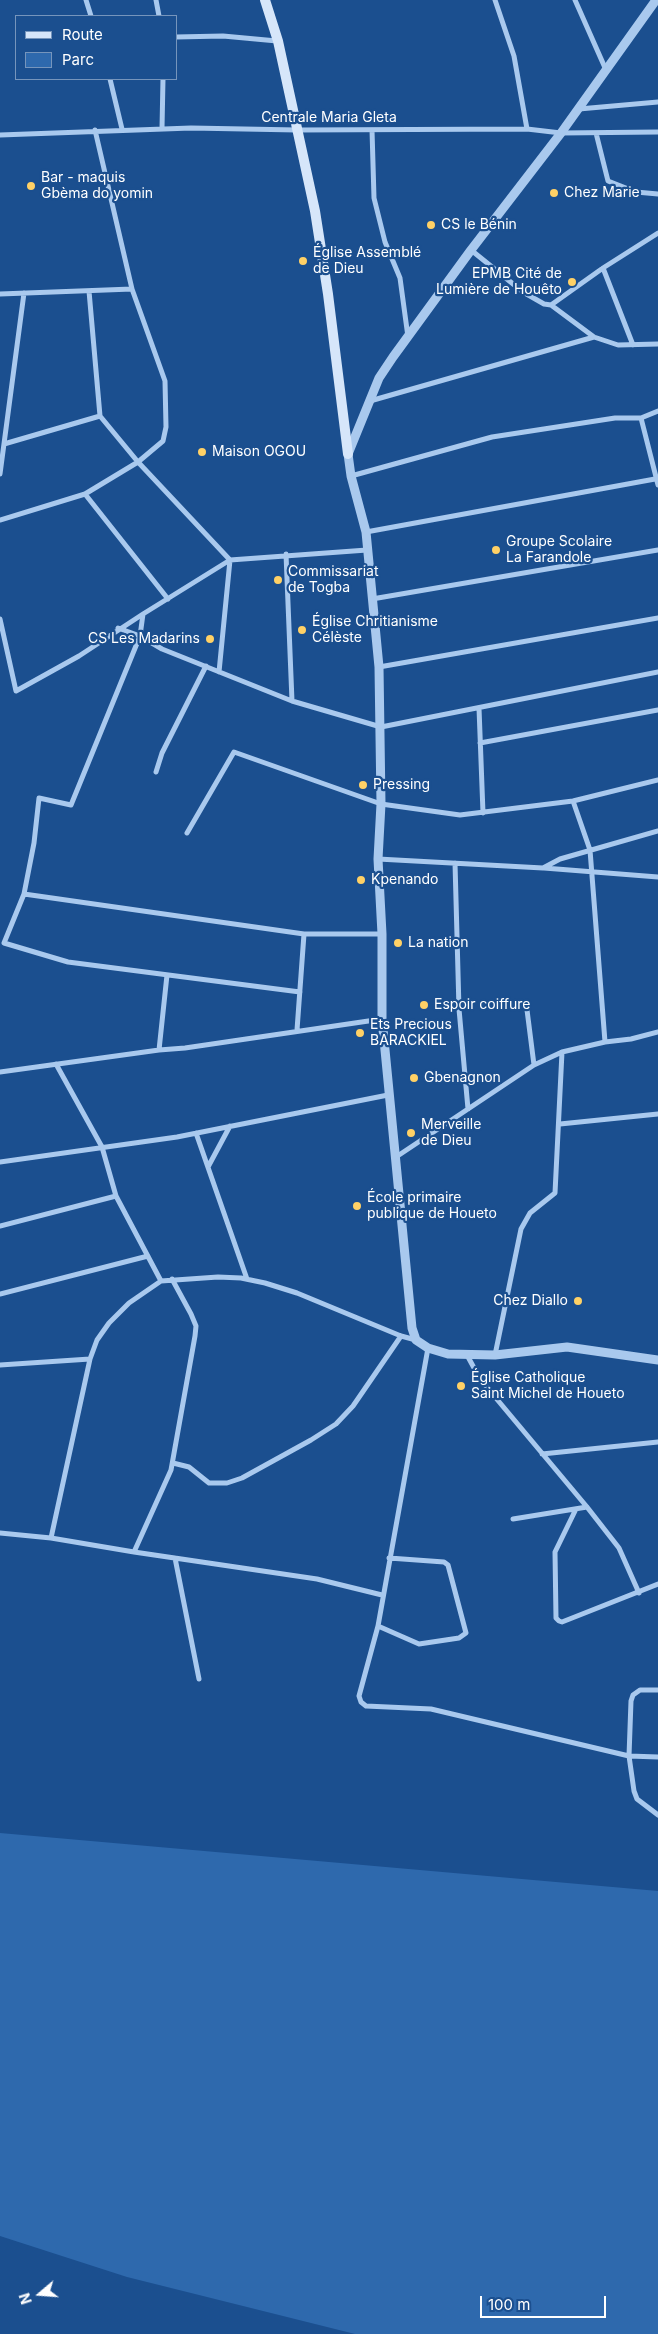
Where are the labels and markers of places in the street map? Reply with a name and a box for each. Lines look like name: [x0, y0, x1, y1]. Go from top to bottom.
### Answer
place label: Bar - maquis Gbèma do yomin: [41, 170, 153, 202]
marker: Bar - maquis Gbèma do yomin: [25, 180, 37, 192]
place label: Chez Marie: [564, 185, 640, 201]
marker: Chez Marie: [548, 187, 560, 199]
place label: CS le Bénin: [441, 217, 517, 233]
marker: CS le Bénin: [425, 219, 437, 231]
place label: Église Assemblé de Dieu: [313, 245, 421, 278]
marker: Église Assemblé de Dieu: [297, 255, 309, 267]
place label: EPMB Cité de Lumière de Houêto: [436, 266, 562, 298]
marker: EPMB Cité de Lumière de Houêto: [566, 276, 578, 288]
place label: Maison OGOU: [212, 444, 306, 460]
marker: Maison OGOU: [196, 446, 208, 458]
place label: Groupe Scolaire La Farandole: [506, 534, 612, 566]
marker: Groupe Scolaire La Farandole: [490, 544, 502, 556]
place label: Commissariat de Togba: [288, 564, 379, 596]
marker: Commissariat de Togba: [272, 574, 284, 586]
place label: Église Chritianisme Célèste: [312, 614, 438, 646]
marker: Église Chritianisme Célèste: [296, 624, 308, 636]
place label: CS Les Madarins: [88, 631, 200, 647]
marker: CS Les Madarins: [204, 633, 216, 645]
place label: Pressing: [373, 777, 430, 793]
marker: Pressing: [357, 779, 369, 791]
place label: Kpenando: [371, 872, 439, 888]
marker: Kpenando: [355, 874, 367, 886]
place label: La nation: [408, 935, 468, 951]
marker: La nation: [392, 937, 404, 949]
place label: Espoir coiffure: [434, 997, 530, 1013]
marker: Espoir coiffure: [418, 999, 430, 1011]
place label: Ets Precious BARACKIEL: [370, 1017, 452, 1050]
marker: Ets Precious BARACKIEL: [354, 1027, 366, 1039]
place label: Gbenagnon: [424, 1070, 501, 1086]
marker: Gbenagnon: [408, 1072, 420, 1084]
place label: Merveille de Dieu: [421, 1117, 481, 1150]
marker: Merveille de Dieu: [405, 1127, 417, 1139]
place label: École primaire publique de Houeto: [367, 1190, 497, 1222]
marker: École primaire publique de Houeto: [351, 1200, 363, 1212]
place label: Chez Diallo: [493, 1293, 568, 1309]
marker: Chez Diallo: [572, 1295, 584, 1307]
place label: Église Catholique Saint Michel de Houeto: [471, 1370, 625, 1402]
marker: Église Catholique Saint Michel de Houeto: [455, 1380, 467, 1392]

